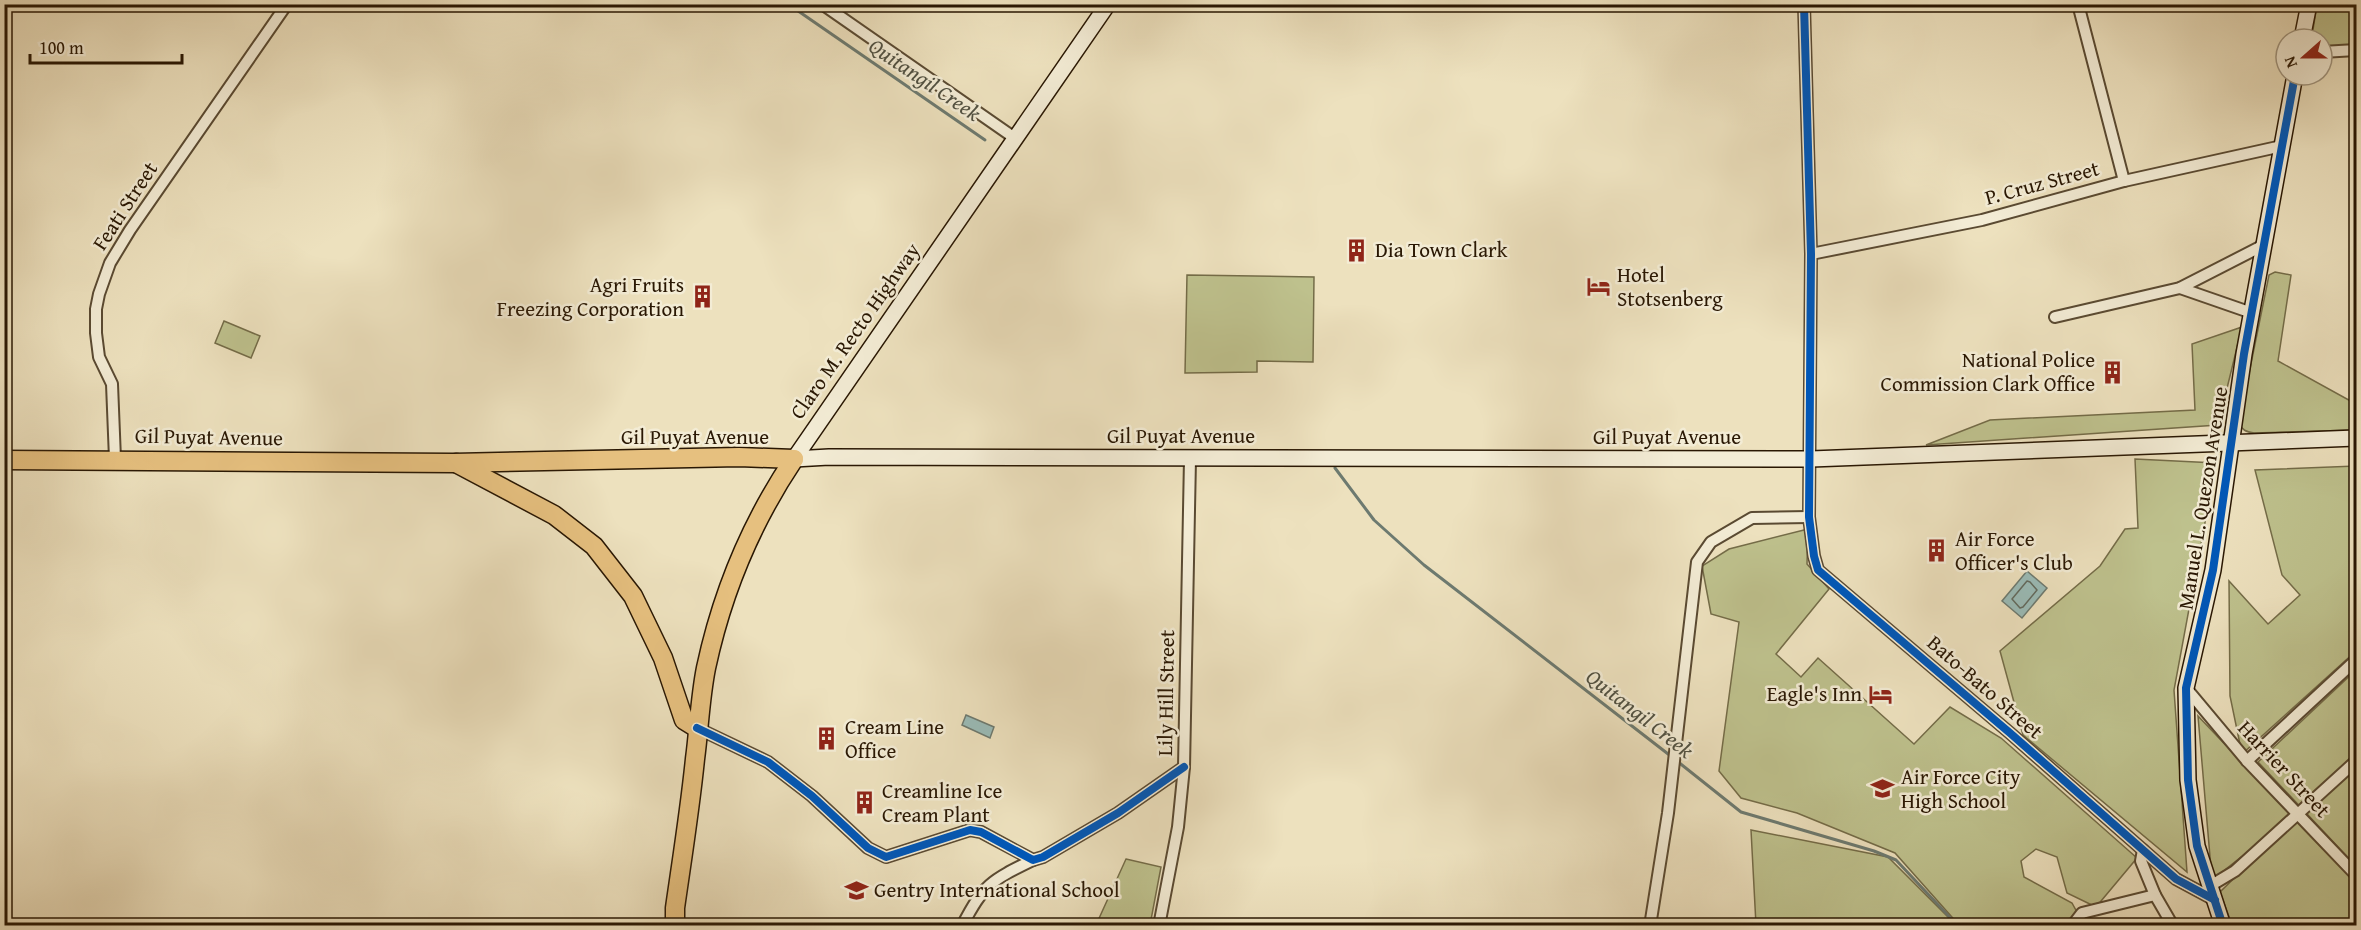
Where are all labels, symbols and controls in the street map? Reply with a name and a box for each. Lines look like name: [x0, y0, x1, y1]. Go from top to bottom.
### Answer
scale bar: [30, 27, 182, 65]
north arrow: [2274, 27, 2334, 87]
water label: Quitangil Creek: [862, 30, 988, 129]
text: 100 m: [39, 34, 84, 61]
text: N: [2277, 53, 2303, 72]
street label: P. Cruz Street: [1981, 152, 2103, 213]
street label: Feati Street: [84, 155, 165, 256]
place label: Dia Town Clark: [1375, 234, 1508, 265]
street label: Claro M. Recto Highway: [782, 236, 928, 425]
building icon: Dia Town Clark: [1344, 237, 1370, 263]
place label: Hotel Stotsenberg: [1617, 259, 1723, 314]
place label: Agri Fruits Freezing Corporation: [497, 269, 684, 324]
hotel icon: Hotel Stotsenberg: [1586, 274, 1612, 300]
building icon: Agri Fruits Freezing Corporation: [689, 284, 715, 310]
place label: National Police Commission Clark Office: [1881, 344, 2095, 399]
building icon: National Police Commission Clark Office: [2100, 359, 2126, 385]
street label: Manuel L. Quezon Avenue: [2170, 384, 2235, 612]
street label: Gil Puyat Avenue: [135, 420, 283, 453]
street label: Gil Puyat Avenue: [1107, 420, 1255, 451]
street label: Gil Puyat Avenue: [621, 421, 769, 452]
street label: Gil Puyat Avenue: [1593, 421, 1741, 452]
place label: Air Force Officer's Club: [1955, 523, 2073, 578]
building icon: Air Force Officer's Club: [1924, 538, 1950, 564]
street label: Bato-Bato Street: [1920, 627, 2051, 746]
street label: Lily Hill Street: [1149, 629, 1182, 756]
water label: Quitangil Creek: [1579, 661, 1702, 766]
place label: Eagle's Inn: [1767, 678, 1862, 709]
hotel icon: Eagle's Inn: [1867, 681, 1893, 707]
place label: Cream Line Office: [845, 711, 944, 766]
street label: Harrier Street: [2231, 713, 2338, 825]
building icon: Cream Line Office: [814, 726, 840, 752]
place label: Air Force City High School: [1901, 761, 2021, 816]
place label: Creamline Ice Cream Plant: [882, 775, 1003, 830]
school or university icon: Air Force City High School: [1870, 776, 1896, 802]
building icon: Creamline Ice Cream Plant: [851, 790, 877, 816]
place label: Gentry International School: [874, 874, 1120, 905]
school or university icon: Gentry International School: [843, 877, 869, 903]

